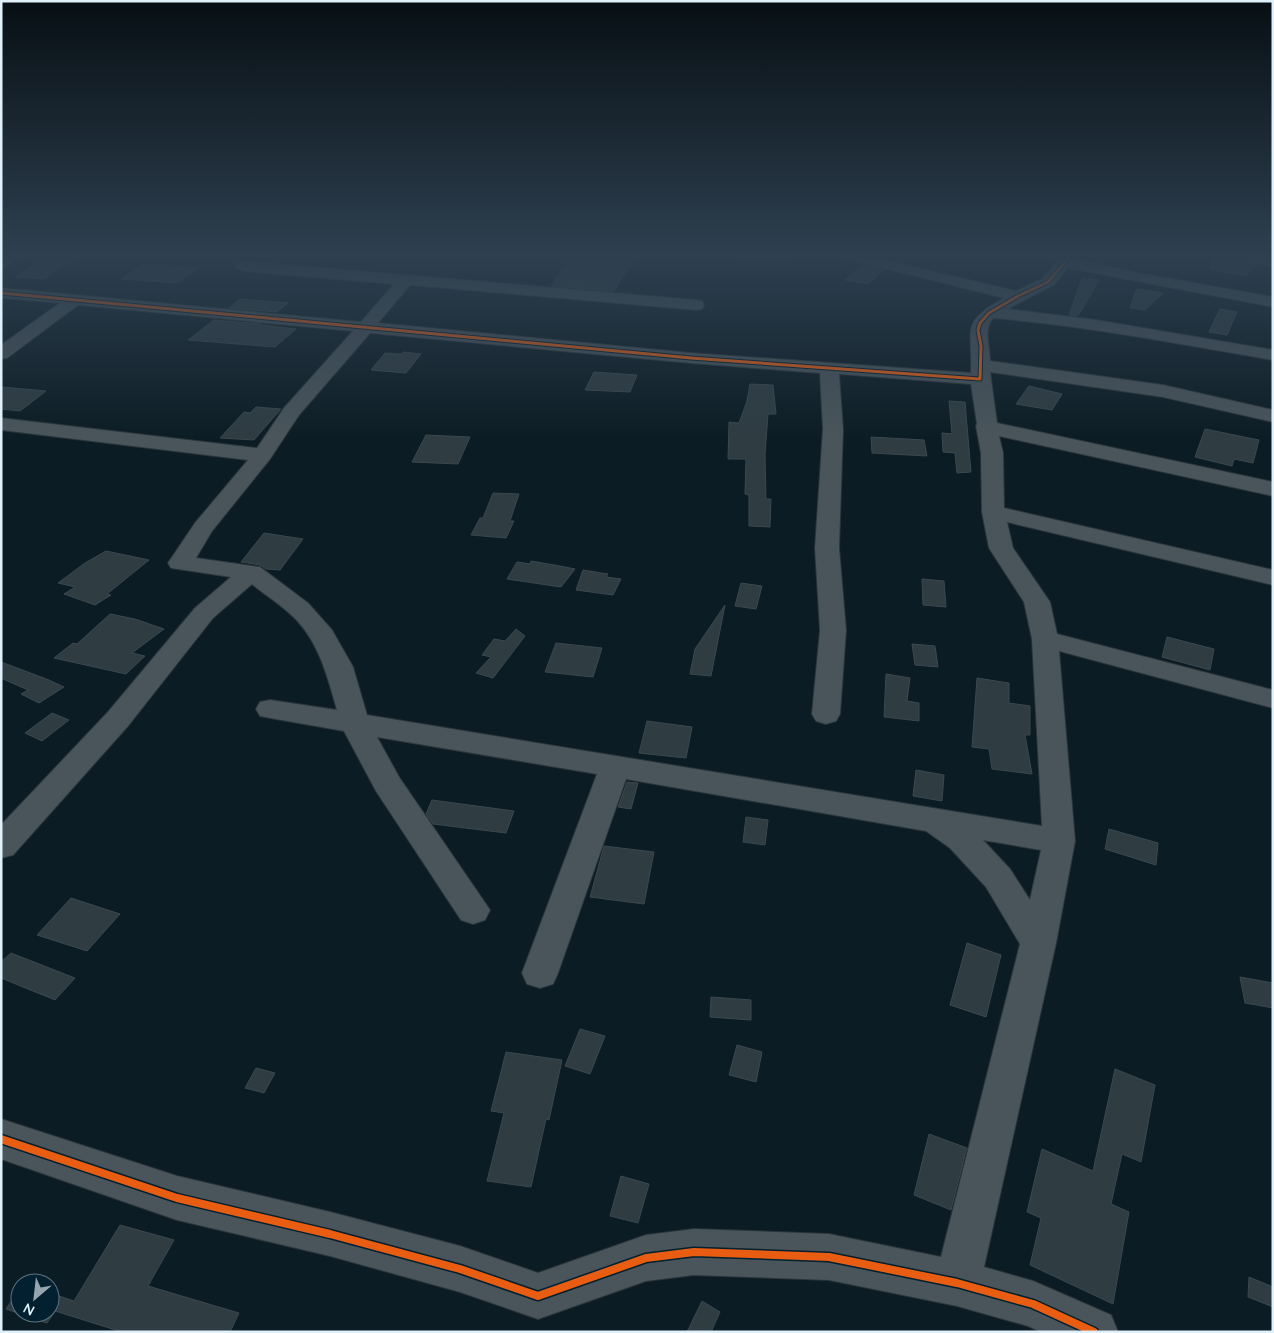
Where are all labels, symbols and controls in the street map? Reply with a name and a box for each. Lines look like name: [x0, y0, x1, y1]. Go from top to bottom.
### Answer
north arrow: [10, 1273, 60, 1323]
text: N: [20, 1299, 38, 1320]

